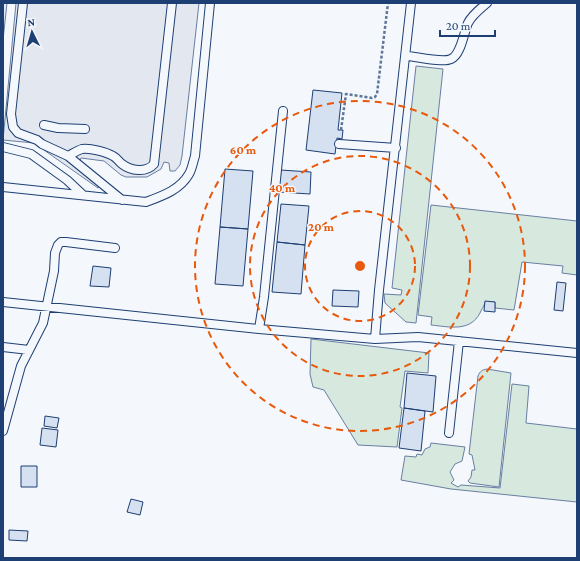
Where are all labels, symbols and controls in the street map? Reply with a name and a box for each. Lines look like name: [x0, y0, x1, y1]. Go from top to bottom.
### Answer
north arrow: [12, 12, 52, 52]
scale bar: [440, 12, 495, 38]
text: N: [27, 16, 36, 28]
text: 20 m: [446, 19, 471, 33]
text: 60 m: [230, 143, 257, 157]
text: 40 m: [269, 181, 296, 195]
text: 20 m: [308, 220, 335, 234]
centre of rings: [353, 259, 367, 273]

